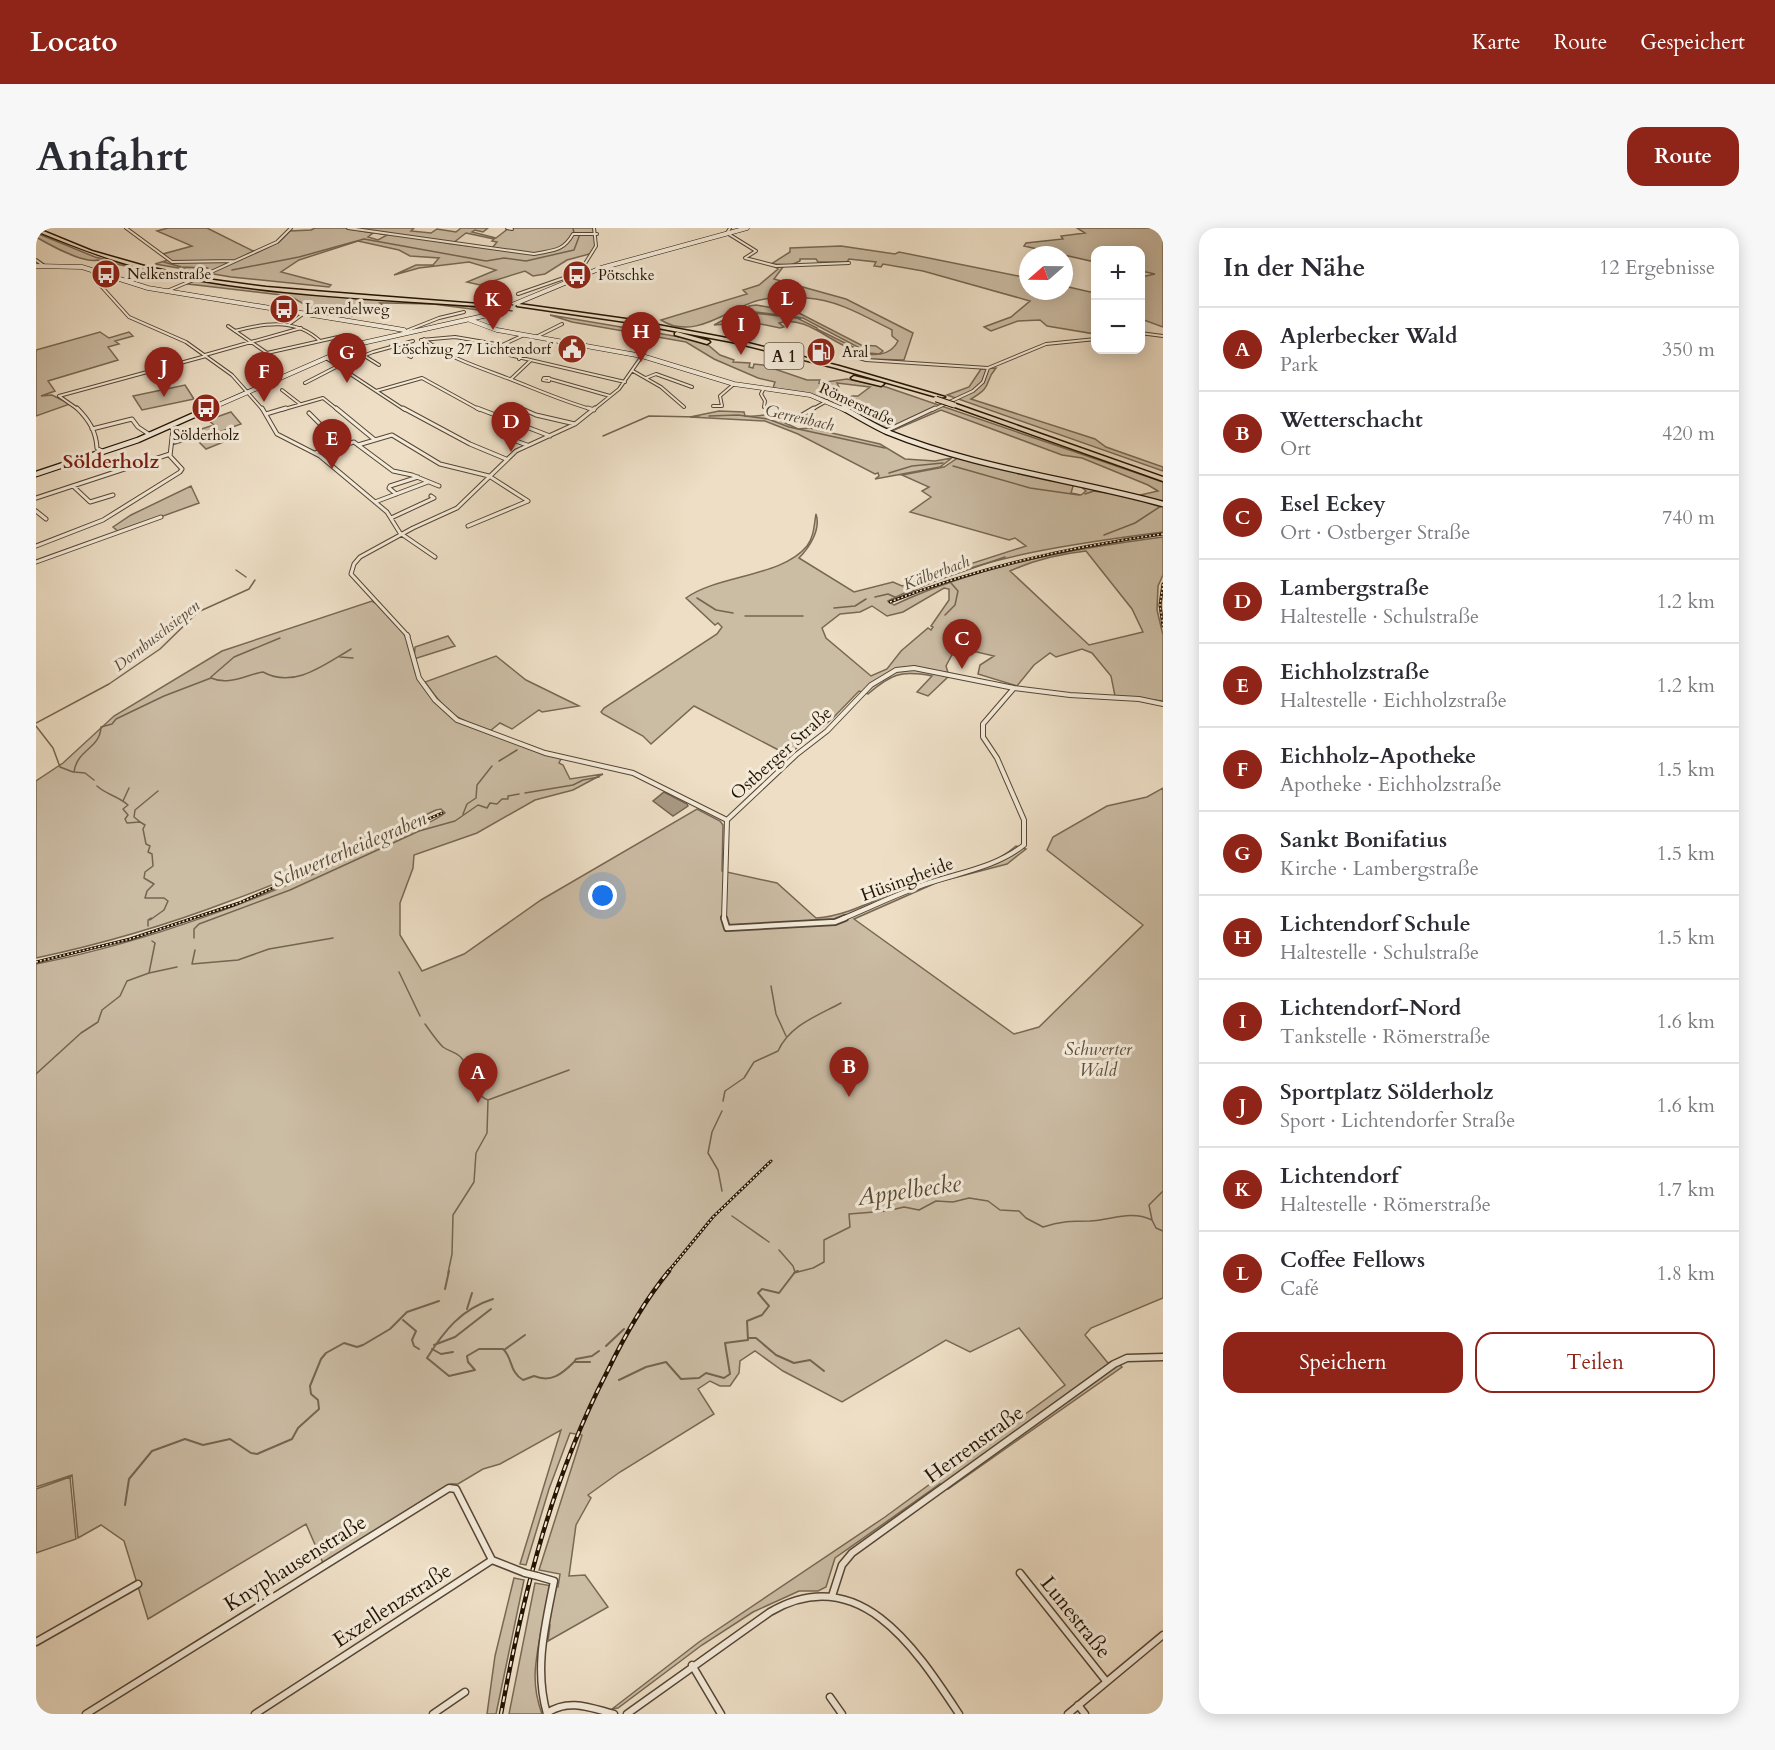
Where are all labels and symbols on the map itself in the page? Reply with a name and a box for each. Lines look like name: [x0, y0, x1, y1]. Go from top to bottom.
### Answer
north arrow: [1019, 246, 1073, 300]
bus stop icon: Nelkenstraße: [90, 258, 122, 290]
bus stop icon: Pötschke: [561, 259, 593, 291]
place label: Nelkenstraße: [127, 264, 211, 284]
place label: Pötschke: [598, 265, 655, 285]
pin: L: [768, 279, 807, 329]
pin: K: [474, 280, 512, 330]
bus stop icon: Lavendelweg: [268, 293, 300, 325]
place label: Lavendelweg: [305, 299, 390, 319]
pin: I: [722, 306, 760, 355]
pin: H: [622, 312, 660, 362]
public building icon: Löschzug 27 Lichtendorf: [556, 333, 588, 365]
pin: G: [328, 334, 366, 383]
fuel station icon: Aral: [805, 336, 837, 368]
place label: Löschzug 27 Lichtendorf: [392, 339, 553, 359]
place label: Aral: [842, 342, 869, 362]
road number: A 1: [764, 343, 804, 369]
pin: J: [144, 348, 184, 397]
pin: F: [244, 352, 284, 402]
street label: Römerstraße: [816, 378, 898, 430]
bus stop icon: Sölderholz: [190, 392, 222, 424]
water label: Gerrenbach: [763, 399, 837, 437]
pin: D: [492, 402, 530, 452]
pin: E: [312, 420, 352, 469]
place label: Sölderholz: [173, 425, 240, 445]
district label: Sölderholz: [63, 448, 159, 475]
water label: Kälberbach: [900, 550, 973, 596]
water label: Dornbuschsiepen: [109, 595, 205, 677]
pin: C: [942, 620, 982, 669]
street label: Ostberger Straße: [725, 701, 838, 806]
water label: Schwerterheidegraben: [268, 805, 431, 894]
street label: Hüsingheide: [857, 851, 957, 908]
your location: [588, 881, 617, 910]
park label: Schwerter Wald: [1064, 1037, 1133, 1083]
pin: B: [830, 1048, 868, 1097]
pin: A: [458, 1054, 498, 1103]
water label: Appelbecke: [854, 1167, 964, 1214]
street label: Herrenstraße: [919, 1398, 1030, 1490]
street label: Knyphausenstraße: [219, 1508, 372, 1619]
street label: Exzellenzstraße: [327, 1556, 457, 1655]
street label: Lunestraße: [1033, 1570, 1118, 1665]

